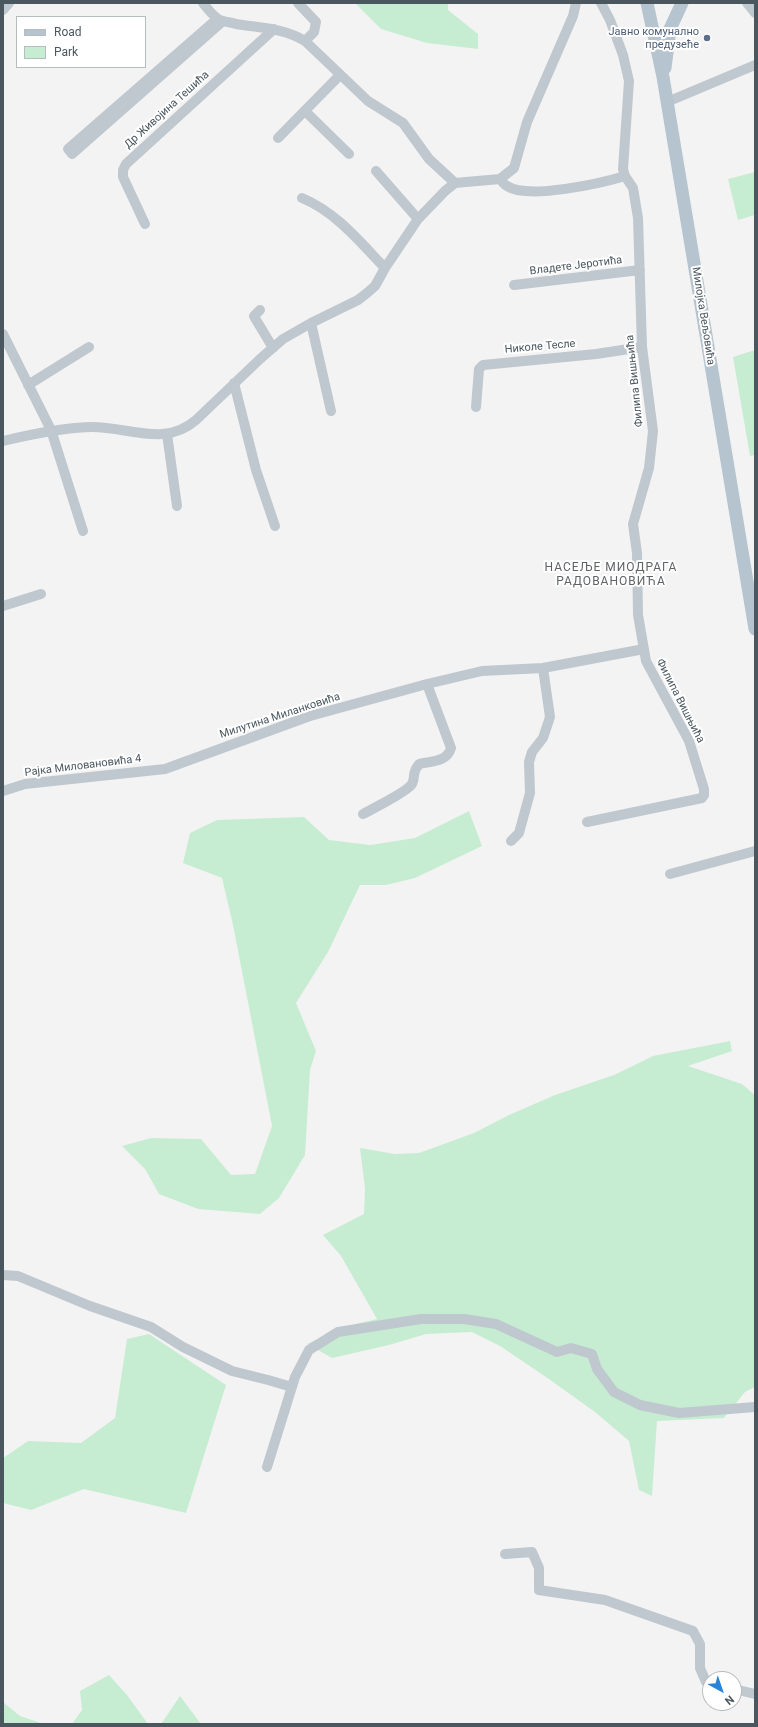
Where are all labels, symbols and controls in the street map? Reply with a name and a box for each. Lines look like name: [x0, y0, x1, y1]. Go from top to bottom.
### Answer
legend: [16, 16, 146, 68]
text: Road: [54, 25, 82, 39]
place label: Јавно комунално предузеће: [609, 25, 699, 51]
marker: Јавно комунално предузеће: [702, 33, 712, 43]
text: Park: [54, 45, 78, 59]
street label: Др Живојина Тешића: [122, 68, 212, 152]
street label: Владете Јеротића: [529, 254, 623, 278]
street label: Милојка Вељовића: [689, 266, 717, 366]
street label: Филипа Вишњића: [624, 334, 646, 428]
street label: Николе Тесле: [504, 337, 576, 357]
district label: НАСЕЉЕ МИОДРАГА РАДОВАНОВИЋА: [545, 561, 677, 589]
street label: Филипа Вишњића: [653, 657, 707, 745]
street label: Милутина Миланковића: [218, 690, 342, 742]
street label: Рајка Миловановића 4: [24, 752, 142, 780]
north arrow: [702, 1671, 742, 1711]
text: N: [722, 1692, 737, 1707]

